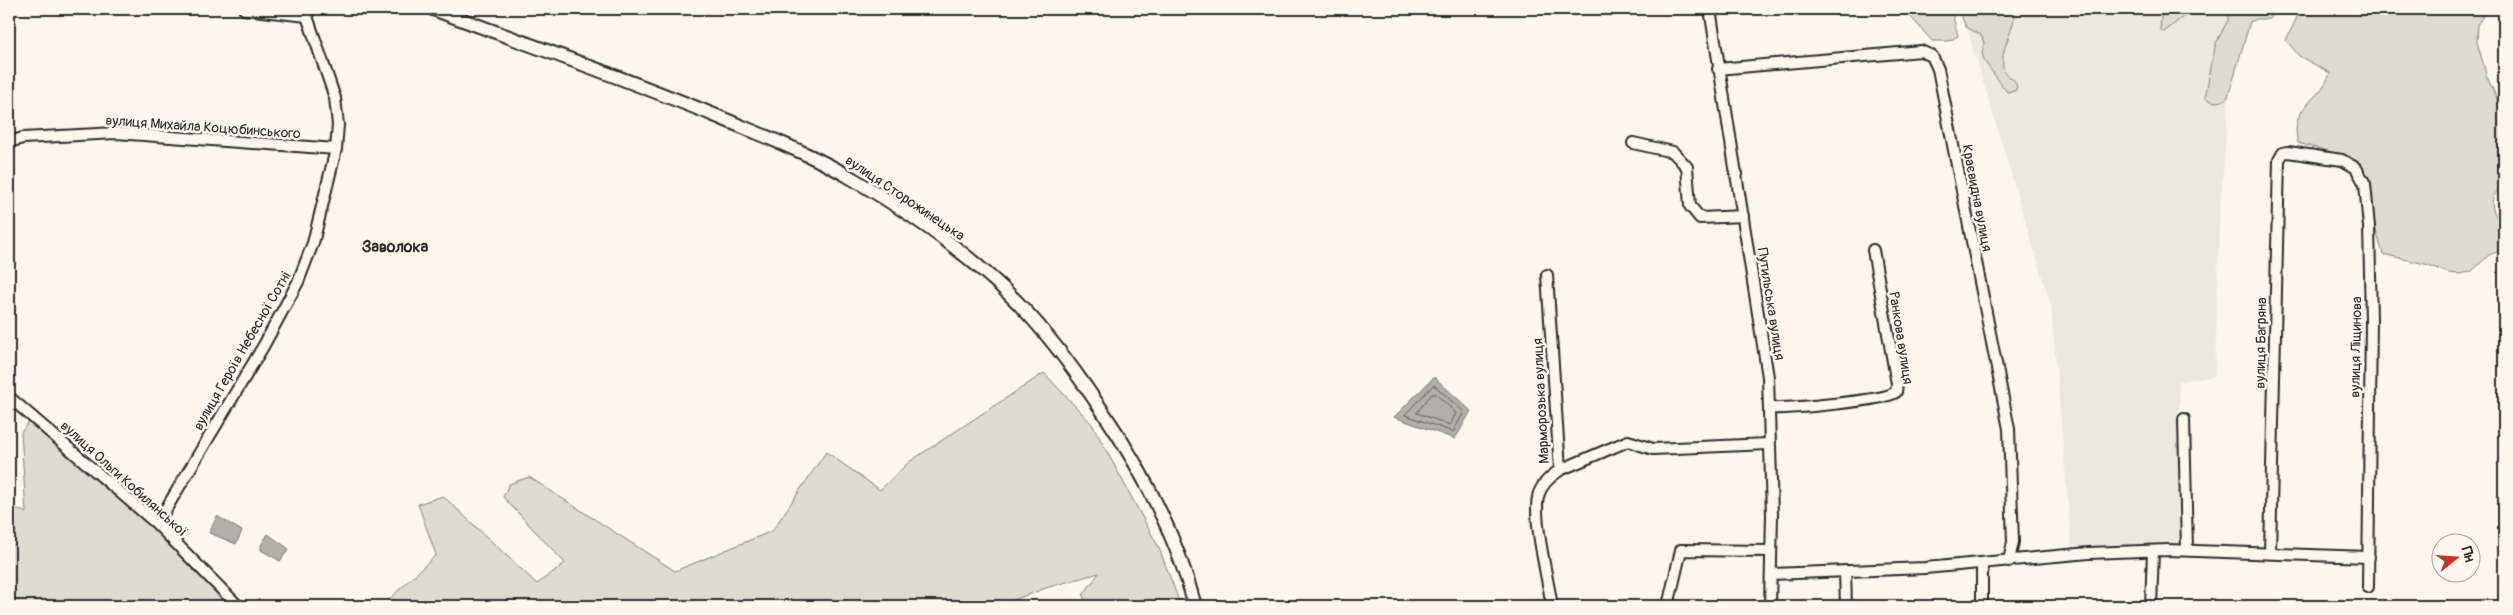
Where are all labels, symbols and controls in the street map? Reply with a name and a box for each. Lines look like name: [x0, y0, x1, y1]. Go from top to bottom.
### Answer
street label: вулиця Михайла Коцюбинського: [105, 112, 302, 142]
street label: Краєвидна вулиця: [1958, 143, 1996, 253]
street label: вулиця Сторожинецька: [842, 152, 968, 244]
district label: Заволока: [362, 237, 429, 257]
street label: Путильська вулиця: [1754, 247, 1788, 361]
street label: вулиця Героїв Небесної Сотні: [190, 268, 295, 433]
street label: Ранкова вулиця: [1885, 291, 1917, 385]
street label: вулиця Ліщинова: [2347, 296, 2365, 398]
street label: вулиця Багряна: [2252, 297, 2270, 389]
street label: Марморозька вулиця: [1529, 338, 1553, 464]
street label: вулиця Ольги Кобилянської: [57, 417, 191, 541]
north arrow: [2430, 532, 2480, 582]
text: Пн: [2458, 545, 2478, 564]

